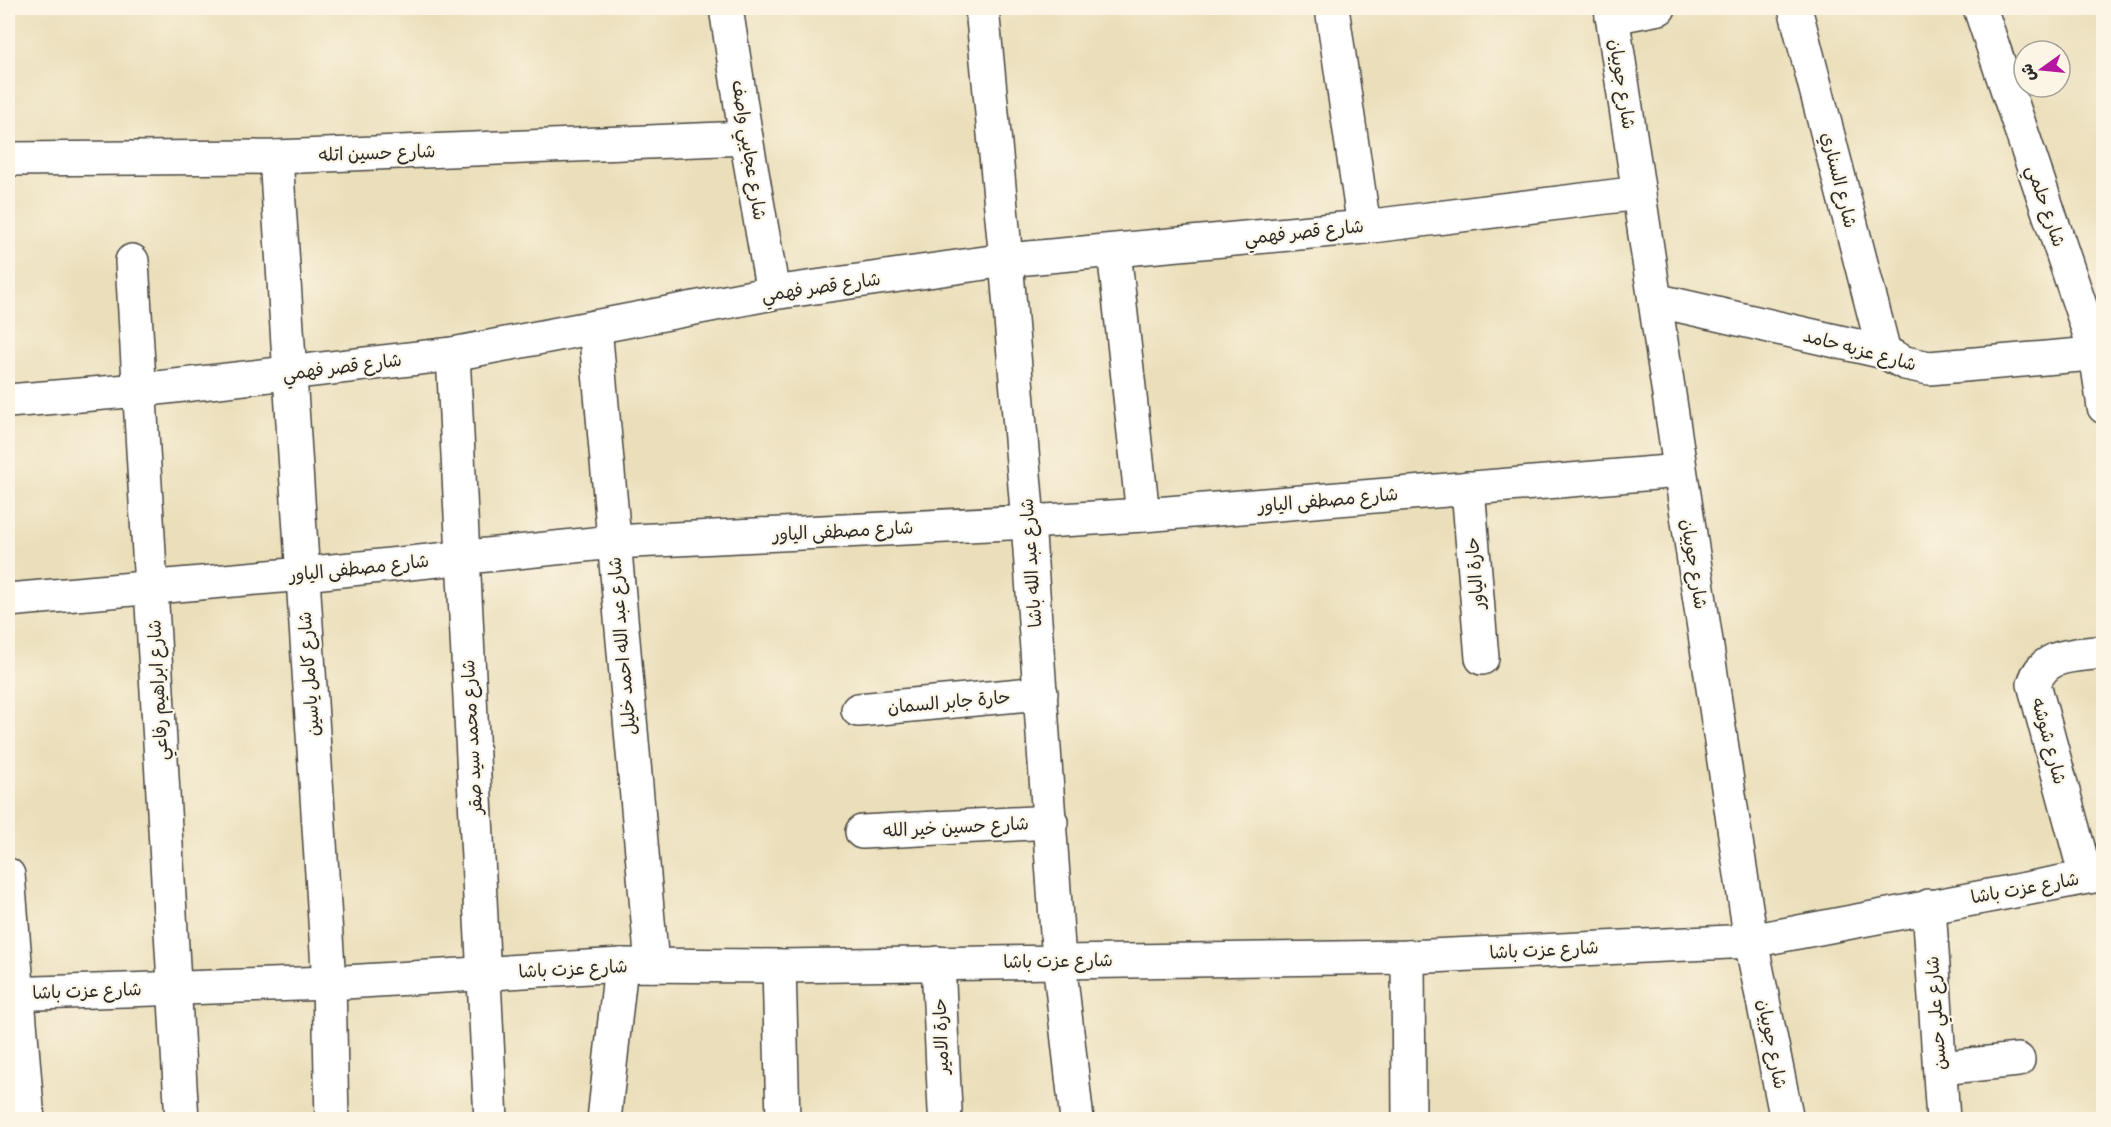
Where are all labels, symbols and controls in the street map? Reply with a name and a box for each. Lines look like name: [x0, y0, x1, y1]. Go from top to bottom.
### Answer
street label: شارع جوبيان: [1602, 38, 1637, 131]
north arrow: [2012, 39, 2072, 99]
text: ش: [2019, 61, 2042, 83]
street label: شارع عجايبي واصف: [722, 79, 768, 223]
street label: شارع السناري: [1815, 131, 1859, 231]
street label: شارع حسين اتله: [318, 143, 436, 168]
street label: شارع حلمي: [2017, 163, 2067, 251]
street label: شارع قصر فهمي: [1244, 218, 1365, 254]
street label: شارع قصر فهمي: [761, 271, 883, 311]
street label: شارع عزبه حامد: [1801, 327, 1918, 378]
street label: شارع قصر فهمي: [282, 352, 403, 390]
street label: شارع مصطفى الياور: [1255, 486, 1399, 519]
street label: شارع عبد الله باشا: [1018, 497, 1048, 628]
street label: شارع جوبيان: [1674, 518, 1709, 611]
street label: شارع مصطفى الياور: [770, 519, 914, 548]
street label: حارة الياور: [1464, 536, 1491, 612]
street label: شارع مصطفى الياور: [286, 553, 430, 588]
street label: شارع عبد الله احمد خليل: [606, 556, 643, 736]
street label: شارع كامل ياسين: [297, 611, 326, 737]
street label: شارع ابراهيم رفاعي: [146, 619, 178, 761]
street label: شارع محمد سيد صقر: [460, 659, 489, 817]
street label: حارة جابر السمان: [887, 689, 1012, 720]
street label: شارع شوشه: [2025, 696, 2068, 787]
street label: شارع حسين خير الله: [883, 815, 1030, 844]
street label: شارع عزت باشا: [1970, 871, 2081, 910]
street label: شارع عزت باشا: [1489, 939, 1599, 966]
street label: شارع عزت باشا: [1003, 952, 1113, 975]
street label: شارع علي حسن: [1924, 955, 1956, 1071]
street label: شارع عزت باشا: [518, 958, 628, 985]
street label: شارع عزت باشا: [32, 981, 142, 1006]
street label: حارة الامير: [932, 998, 955, 1076]
street label: شارع جوبيان: [1751, 998, 1789, 1091]

